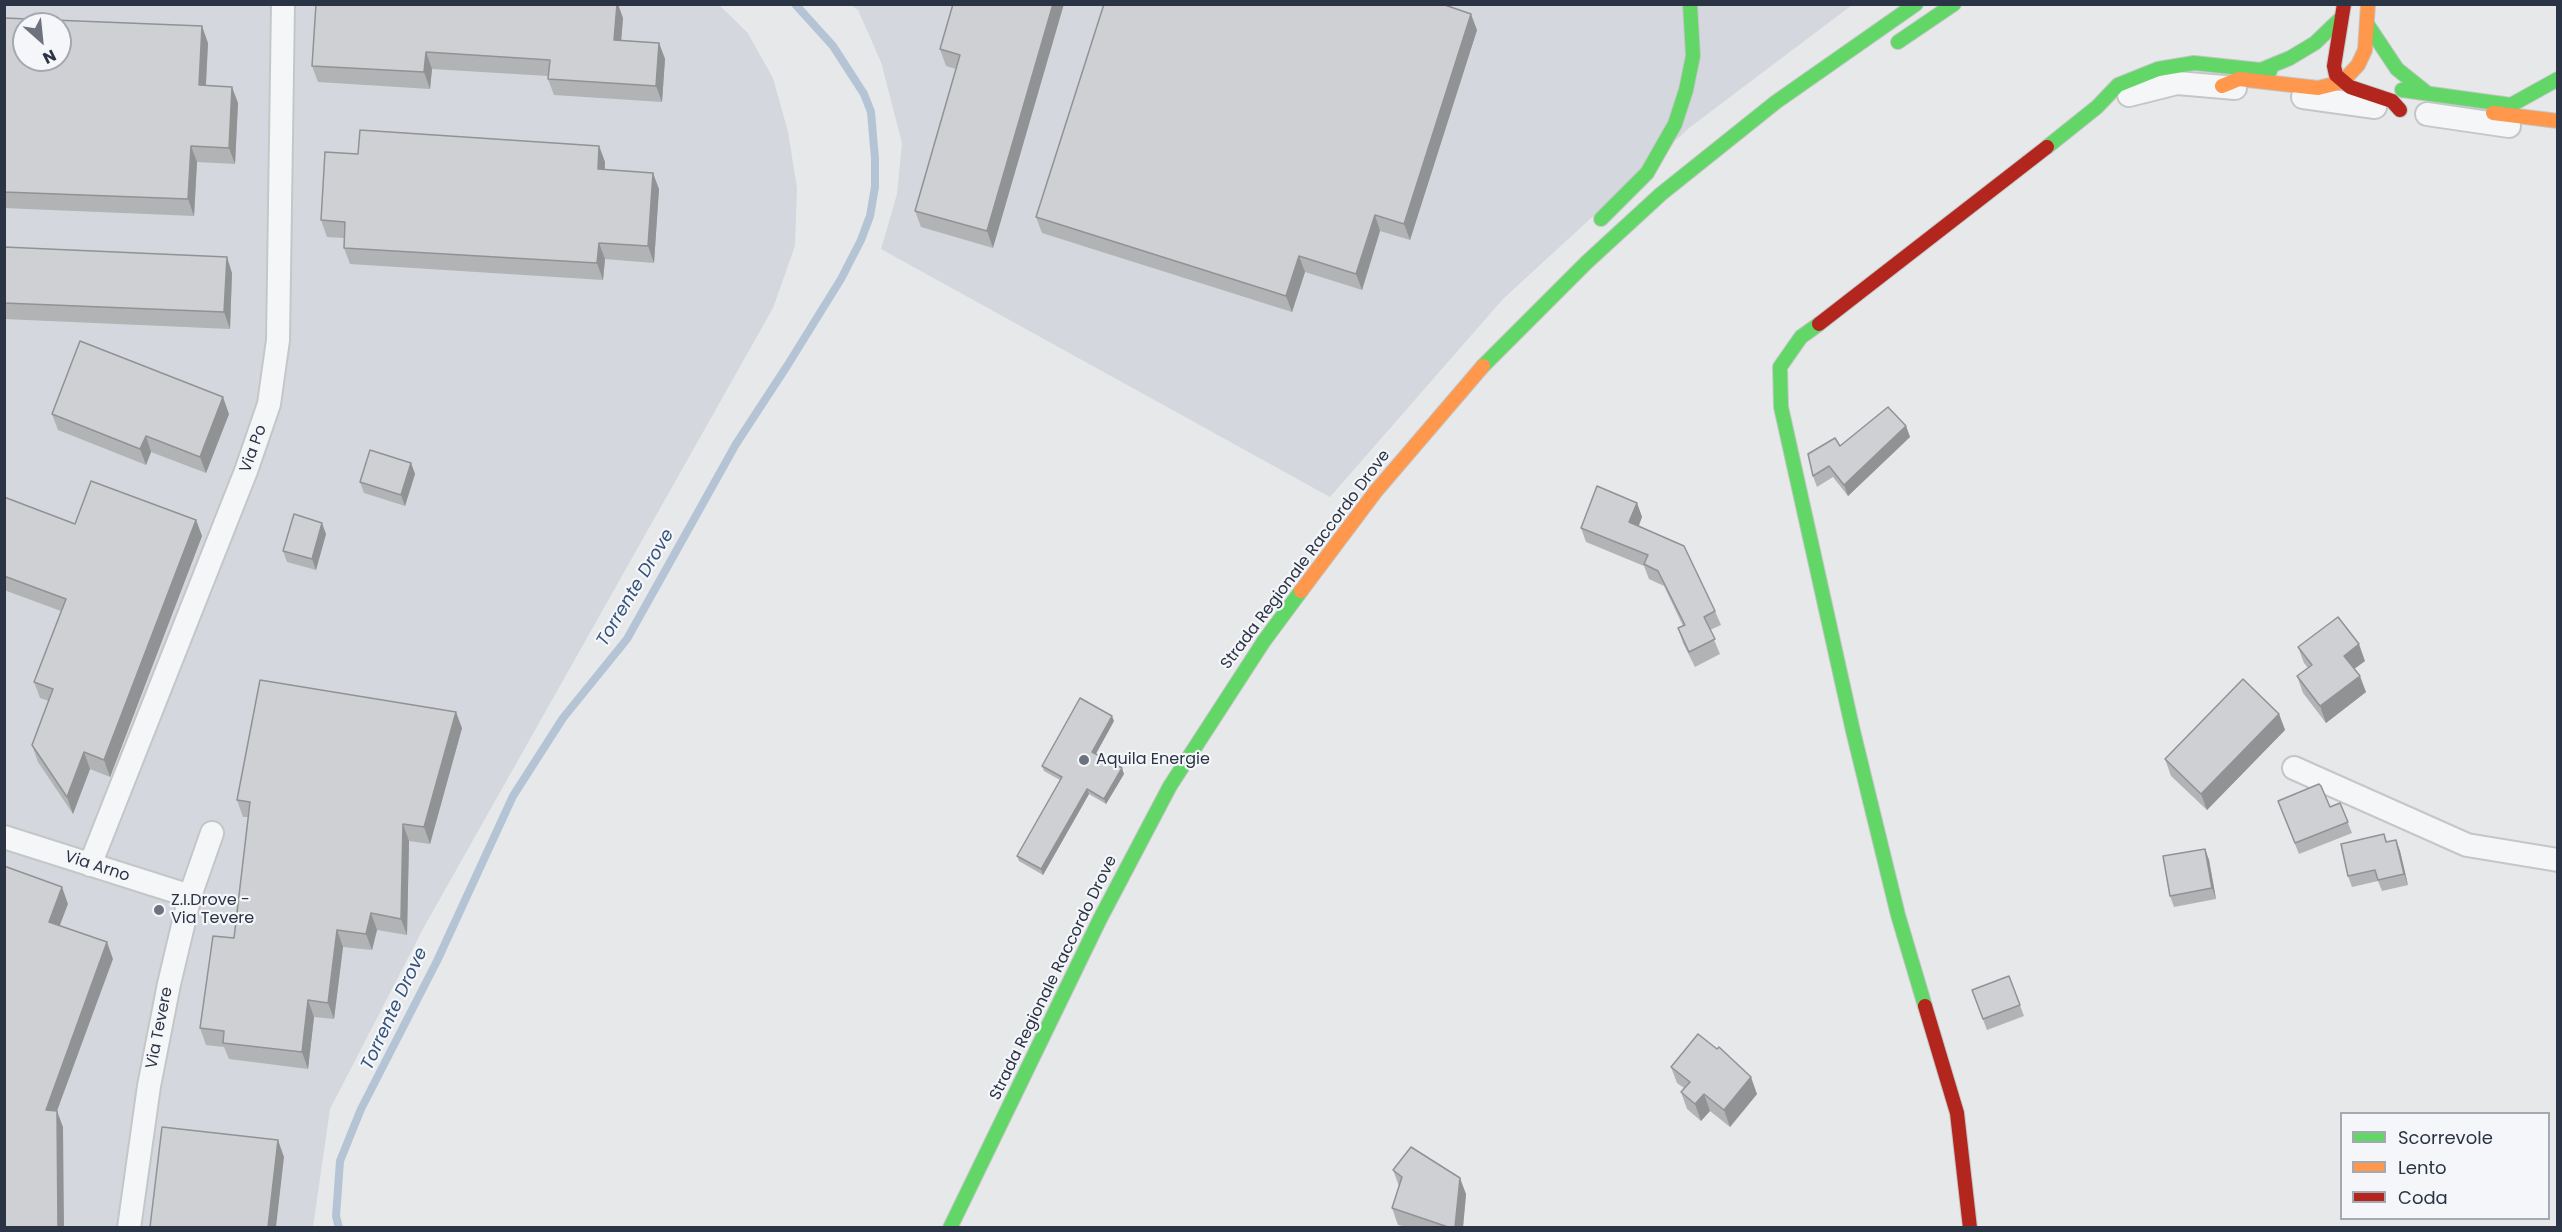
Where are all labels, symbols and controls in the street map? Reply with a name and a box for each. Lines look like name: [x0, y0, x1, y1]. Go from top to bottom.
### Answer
north arrow: [12, 12, 72, 72]
text: N: [39, 44, 60, 70]
street label: Via Po: [237, 423, 271, 475]
street label: Strada Regionale Raccordo Drove: [1217, 447, 1395, 673]
water label: Torrente Drove: [593, 526, 679, 650]
place label: Aquila Energie: [1096, 750, 1210, 770]
marker: Aquila Energie: [1077, 753, 1091, 767]
street label: Via Arno: [62, 848, 132, 886]
street label: Strada Regionale Raccordo Drove: [986, 853, 1122, 1103]
place label: Z.I.Drove - Via Tevere: [171, 891, 254, 929]
marker: Z.I.Drove - Via Tevere: [152, 903, 166, 917]
water label: Torrente Drove: [357, 944, 433, 1074]
street label: Via Tevere: [143, 985, 177, 1071]
legend: [2340, 1112, 2550, 1220]
text: Scorrevole: [2398, 1125, 2493, 1150]
text: Lento: [2398, 1155, 2447, 1180]
text: Coda: [2398, 1185, 2448, 1210]

